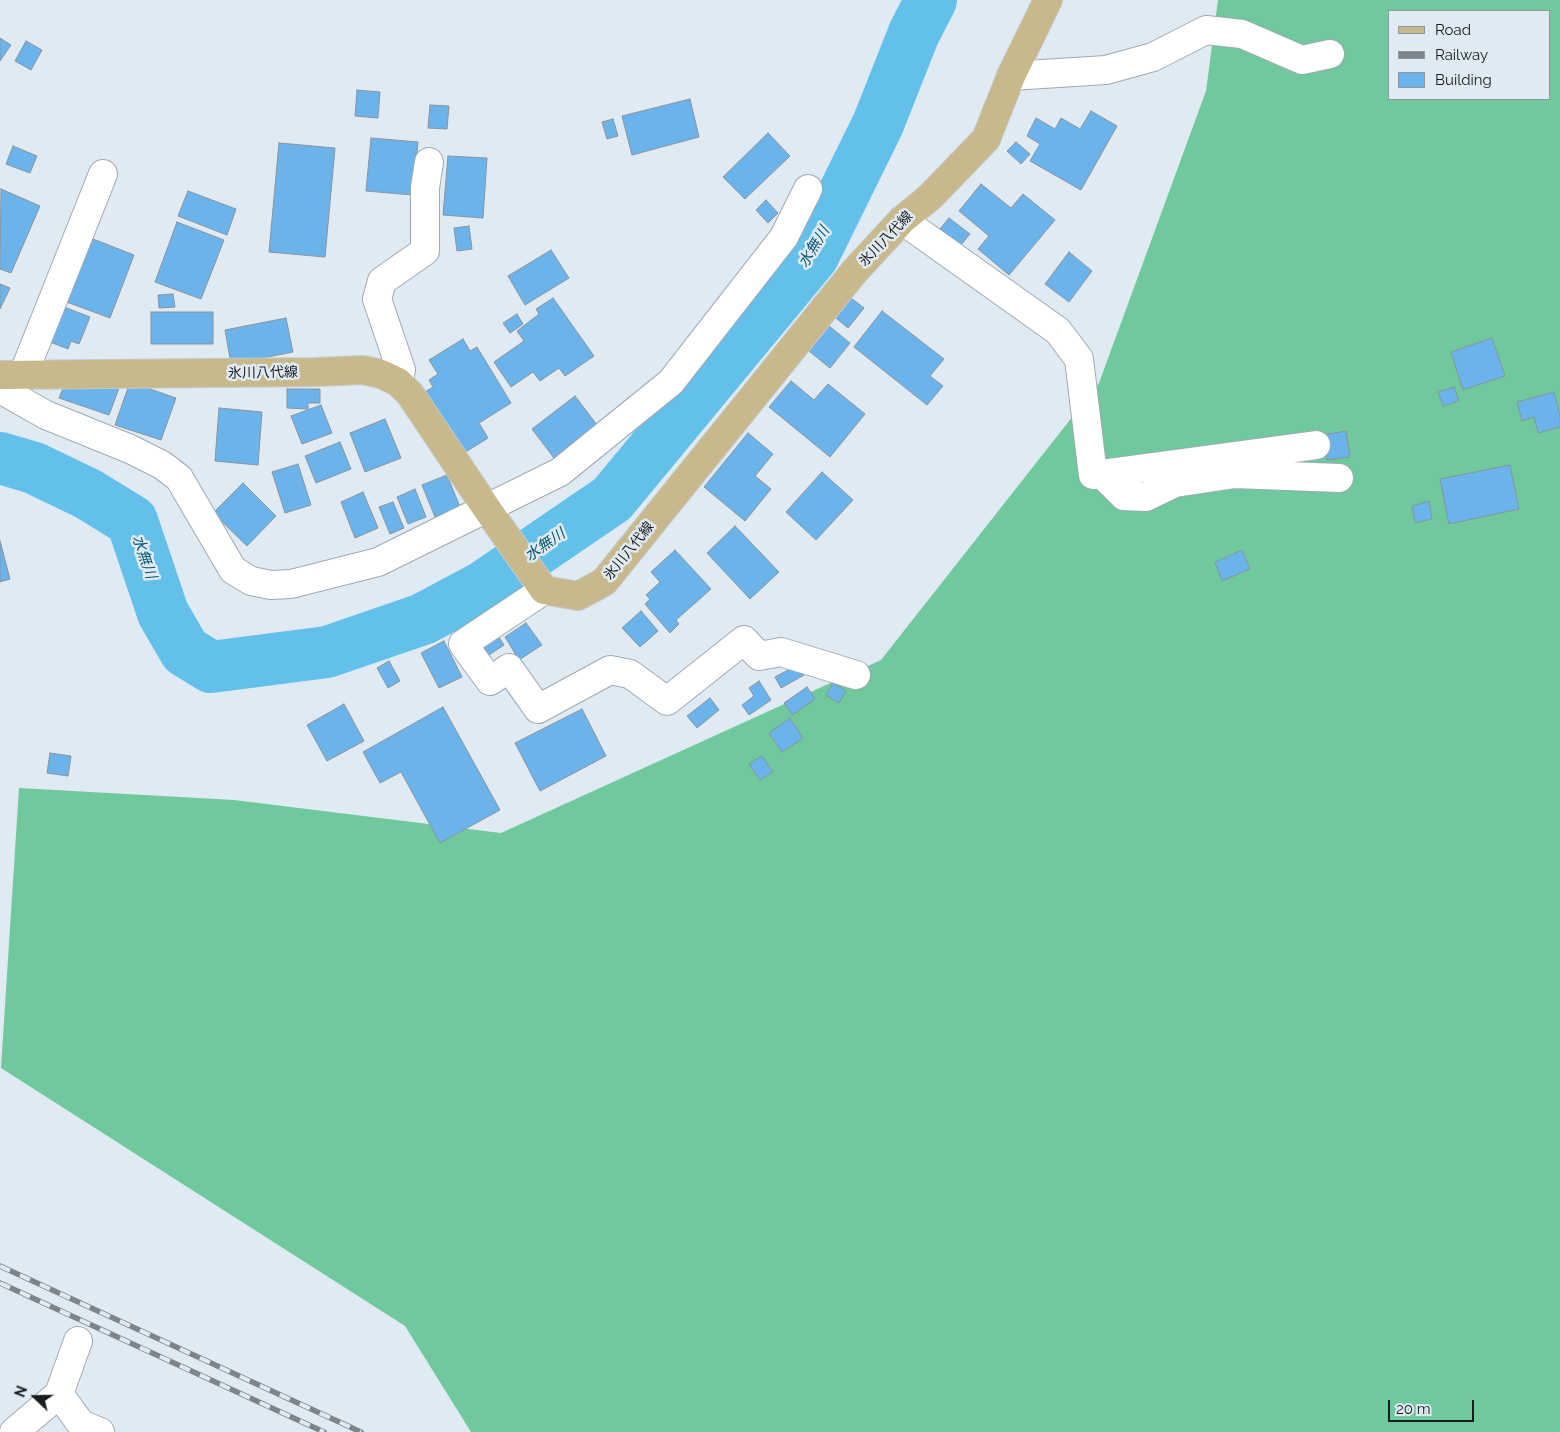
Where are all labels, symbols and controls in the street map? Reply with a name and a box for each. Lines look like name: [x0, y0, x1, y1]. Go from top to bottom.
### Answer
legend: [1388, 10, 1550, 100]
text: Road: [1435, 21, 1471, 39]
text: Railway: [1435, 46, 1488, 64]
text: Building: [1435, 71, 1492, 89]
street label: 氷川八代線: [856, 208, 916, 270]
water label: 水無川: [795, 223, 833, 271]
street label: 氷川八代線: [228, 364, 298, 382]
street label: 氷川八代線: [600, 519, 658, 583]
water label: 水無川: [521, 525, 569, 565]
water label: 水無川: [128, 533, 160, 581]
north arrow: [10, 1372, 60, 1422]
text: N: [12, 1384, 30, 1399]
scale bar: [1390, 1390, 1476, 1422]
text: 20 m: [1396, 1400, 1431, 1418]

